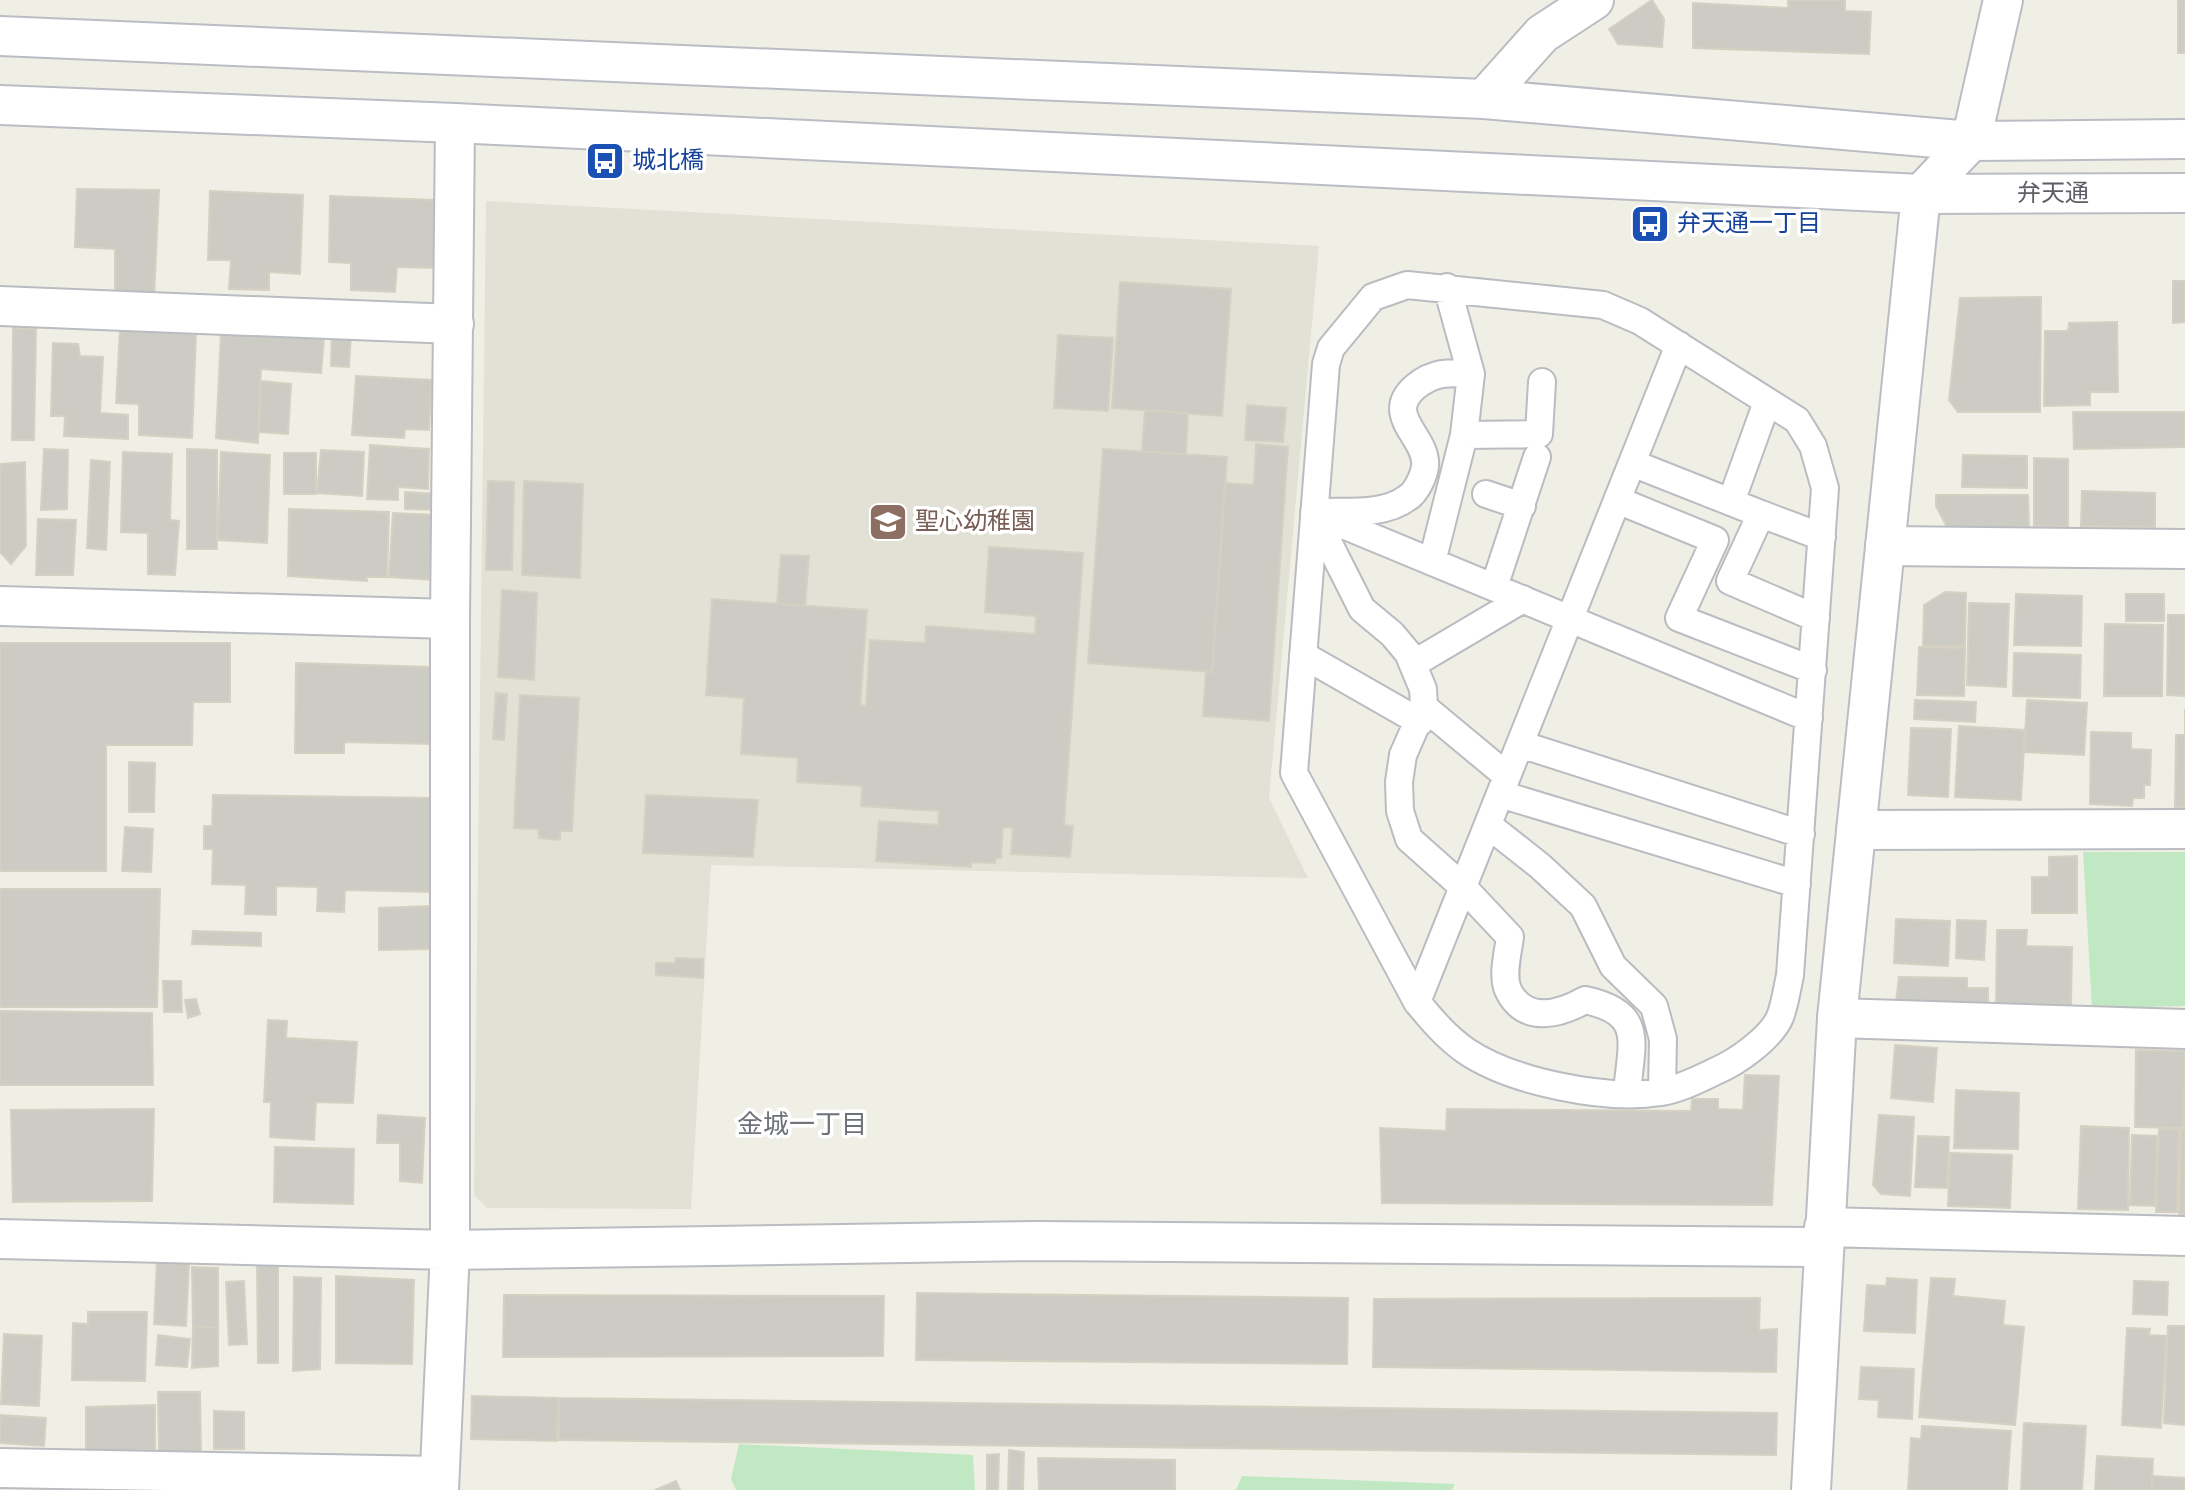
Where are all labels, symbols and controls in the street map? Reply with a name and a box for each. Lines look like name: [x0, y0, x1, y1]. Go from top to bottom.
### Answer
bus stop icon: 城北橋: [584, 140, 626, 182]
place label: 城北橋: [632, 147, 704, 173]
street label: 弁天通: [2017, 180, 2089, 206]
bus stop icon: 弁天通一丁目: [1629, 203, 1671, 245]
place label: 弁天通一丁目: [1677, 210, 1821, 236]
school or university icon: 聖心幼稚園: [867, 501, 909, 543]
place label: 聖心幼稚園: [915, 508, 1035, 534]
district label: 金城一丁目: [737, 1111, 867, 1138]

